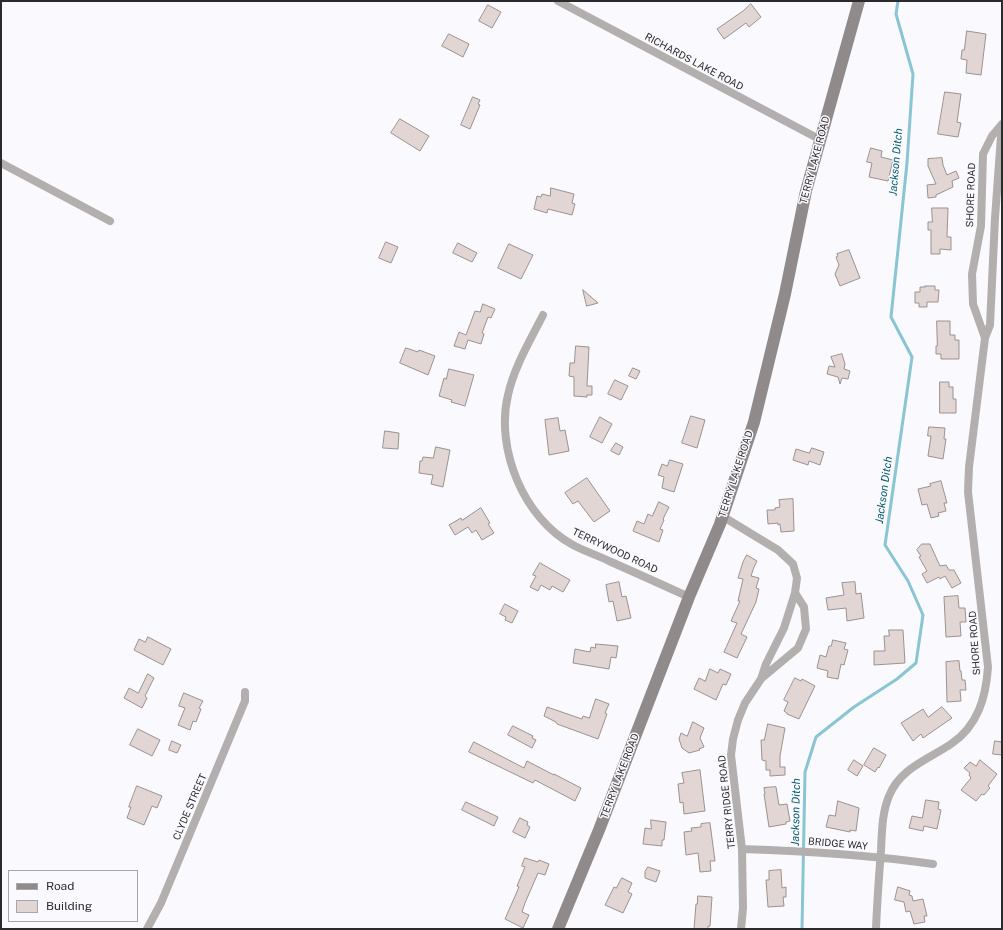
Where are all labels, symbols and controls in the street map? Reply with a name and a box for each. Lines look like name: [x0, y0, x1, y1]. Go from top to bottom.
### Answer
street label: RICHARDS LAKE ROAD: [643, 31, 745, 93]
street label: TERRY LAKE ROAD: [798, 115, 832, 205]
water label: Jackson Ditch: [886, 128, 906, 196]
street label: SHORE ROAD: [964, 162, 978, 228]
street label: TERRY LAKE ROAD: [716, 429, 756, 519]
water label: Jackson Ditch: [873, 456, 895, 524]
street label: TERRYWOOD ROAD: [570, 526, 660, 576]
street label: SHORE ROAD: [967, 610, 983, 676]
street label: TERRY LAKE ROAD: [598, 732, 642, 820]
street label: TERRY RIDGE ROAD: [716, 754, 738, 850]
street label: CLYDE STREET: [171, 772, 209, 842]
water label: Jackson Ditch: [789, 778, 803, 846]
street label: BRIDGE WAY: [808, 835, 868, 853]
legend: [8, 870, 138, 922]
text: Road: [46, 879, 74, 893]
text: Building: [46, 899, 92, 913]

